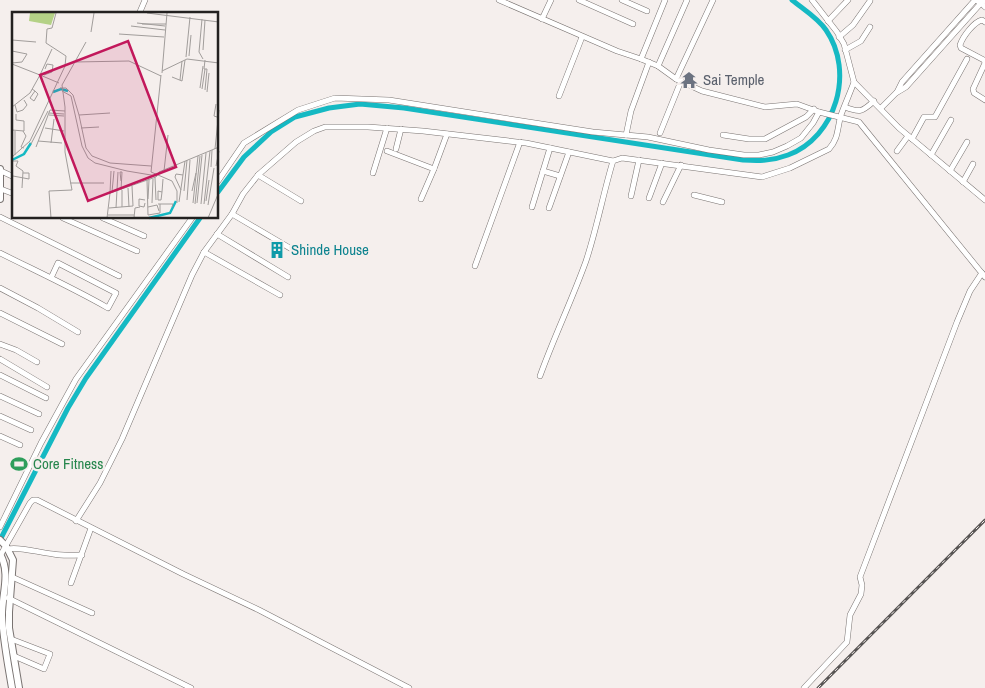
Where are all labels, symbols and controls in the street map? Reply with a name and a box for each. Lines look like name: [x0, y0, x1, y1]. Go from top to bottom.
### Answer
inset map: [12, 12, 219, 219]
place label: Sai Temple: [703, 69, 764, 90]
temple icon: Sai Temple: [679, 70, 699, 90]
place label: Shinde House: [291, 239, 369, 260]
building icon: Shinde House: [267, 240, 287, 260]
place label: Core Fitness: [33, 453, 103, 474]
sports icon: Core Fitness: [9, 454, 29, 474]

